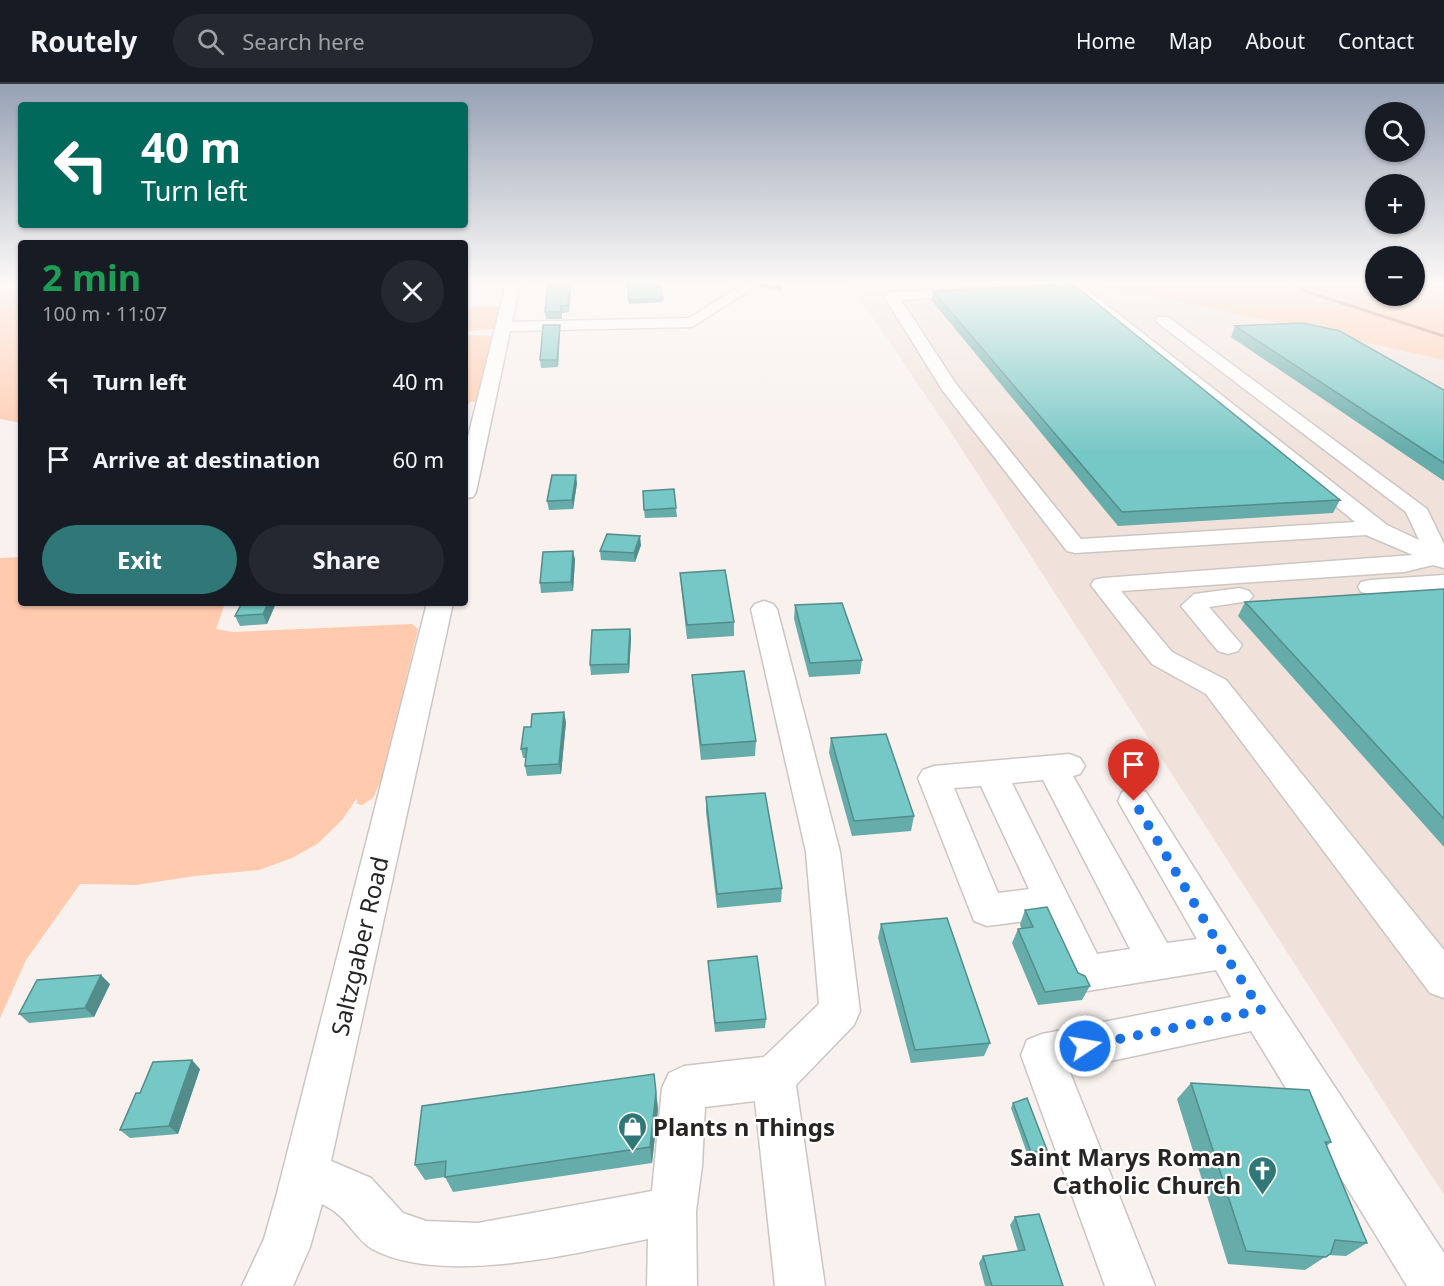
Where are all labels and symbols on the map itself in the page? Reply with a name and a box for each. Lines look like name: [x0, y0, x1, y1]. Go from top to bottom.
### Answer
pin: [1108, 739, 1159, 801]
street label: Saltzgaber Road: [322, 853, 396, 1039]
position arrow: [1053, 1014, 1117, 1078]
shop icon: Plants n Things: [616, 1110, 648, 1152]
place label: Plants n Things: [653, 1110, 835, 1143]
place label: Saint Marys Roman Catholic Church: [1010, 1140, 1241, 1201]
church icon: Saint Marys Roman Catholic Church: [1246, 1154, 1278, 1196]

